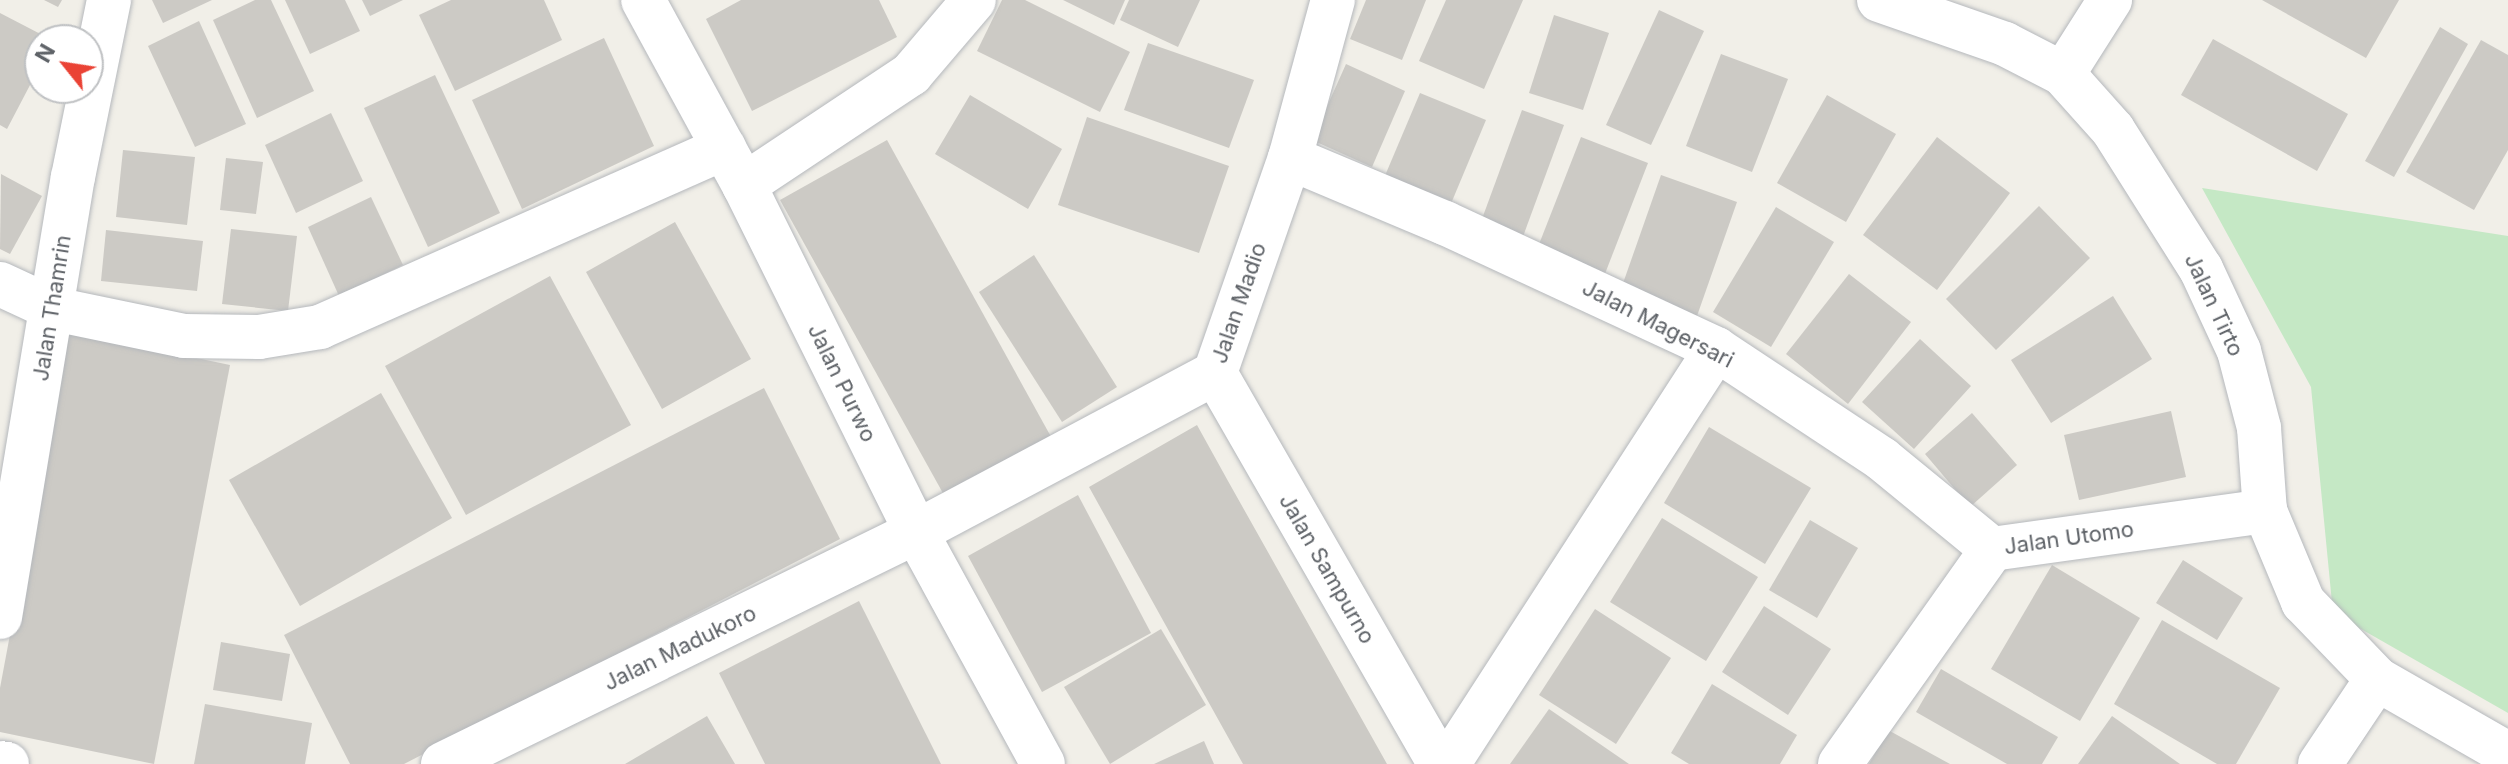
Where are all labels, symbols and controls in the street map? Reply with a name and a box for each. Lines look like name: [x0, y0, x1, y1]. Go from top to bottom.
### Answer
north arrow: [24, 24, 104, 104]
text: N: [29, 39, 60, 67]
street label: Jalan Thamrin: [27, 233, 77, 383]
street label: Jalan Madio: [1206, 239, 1272, 367]
street label: Jalan Tirto: [2179, 250, 2249, 360]
street label: Jalan Magersari: [1578, 274, 1738, 374]
street label: Jalan Purwo: [802, 320, 882, 446]
street label: Jalan Sampurno: [1273, 489, 1381, 649]
street label: Jalan Utomo: [2002, 516, 2136, 560]
street label: Jalan Madukoro: [599, 600, 761, 696]

